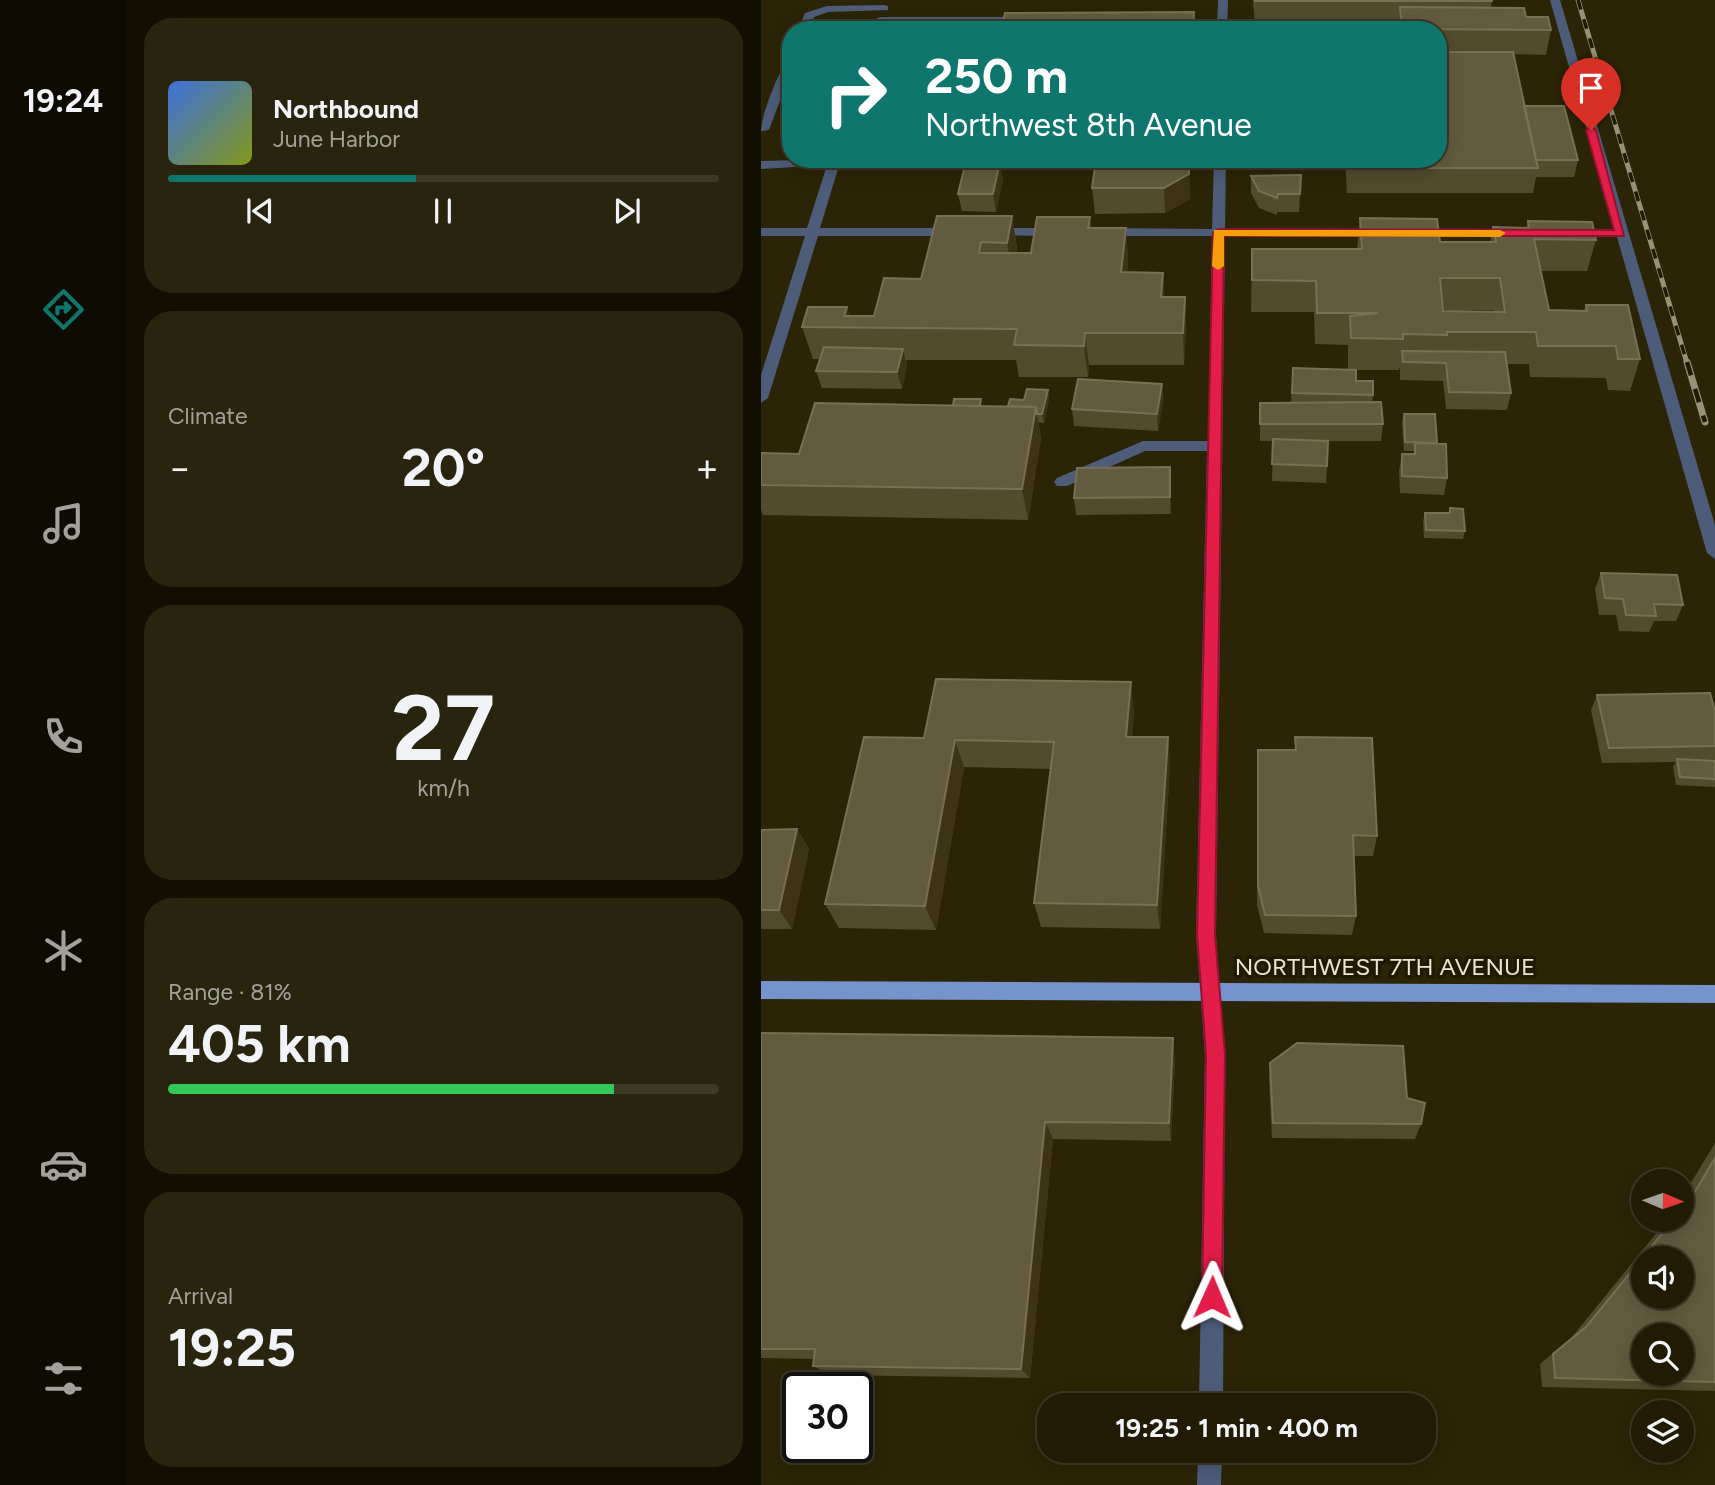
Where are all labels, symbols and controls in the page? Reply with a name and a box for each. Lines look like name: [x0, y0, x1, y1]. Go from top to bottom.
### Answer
text: 250 m: [925, 46, 1068, 105]
icon: right: [810, 49, 901, 140]
pin: [1561, 58, 1621, 130]
icon: arrive: [1572, 69, 1610, 107]
text: 19:24: [23, 82, 103, 120]
text: Northbound: [273, 93, 419, 125]
text: Northwest 8th Avenue: [925, 106, 1252, 144]
text: June Harbor: [273, 125, 400, 153]
icon: previous: [241, 192, 279, 230]
icon: pause: [424, 192, 462, 230]
icon: next: [608, 192, 646, 230]
icon: directions: [39, 285, 88, 334]
text: Climate: [168, 402, 247, 430]
text: 20°: [402, 437, 485, 499]
text: −: [168, 445, 192, 491]
text: +: [695, 445, 719, 491]
icon: music: [39, 499, 88, 548]
text: 27: [392, 674, 495, 783]
icon: phone: [39, 712, 88, 761]
text: km/h: [417, 774, 470, 802]
icon: climate: [39, 926, 88, 975]
street label: NORTHWEST 7TH AVENUE: [1235, 952, 1535, 981]
text: Range · 81%: [168, 978, 292, 1006]
text: 405 km: [168, 1013, 351, 1075]
icon: car: [39, 1140, 88, 1189]
north arrow: [1631, 1169, 1694, 1232]
map controls: [1631, 1169, 1694, 1463]
button: sound: [1631, 1246, 1694, 1309]
position arrow: [1175, 1260, 1249, 1334]
text: Arrival: [168, 1282, 233, 1310]
text: 19:25: [168, 1317, 296, 1379]
button: search: [1631, 1323, 1694, 1386]
icon: filters: [39, 1354, 88, 1403]
speed limit sign: 30: [782, 1372, 873, 1463]
button: layers: [1631, 1400, 1694, 1463]
text: 19:25 · 1 min · 400 m: [1115, 1412, 1358, 1444]

